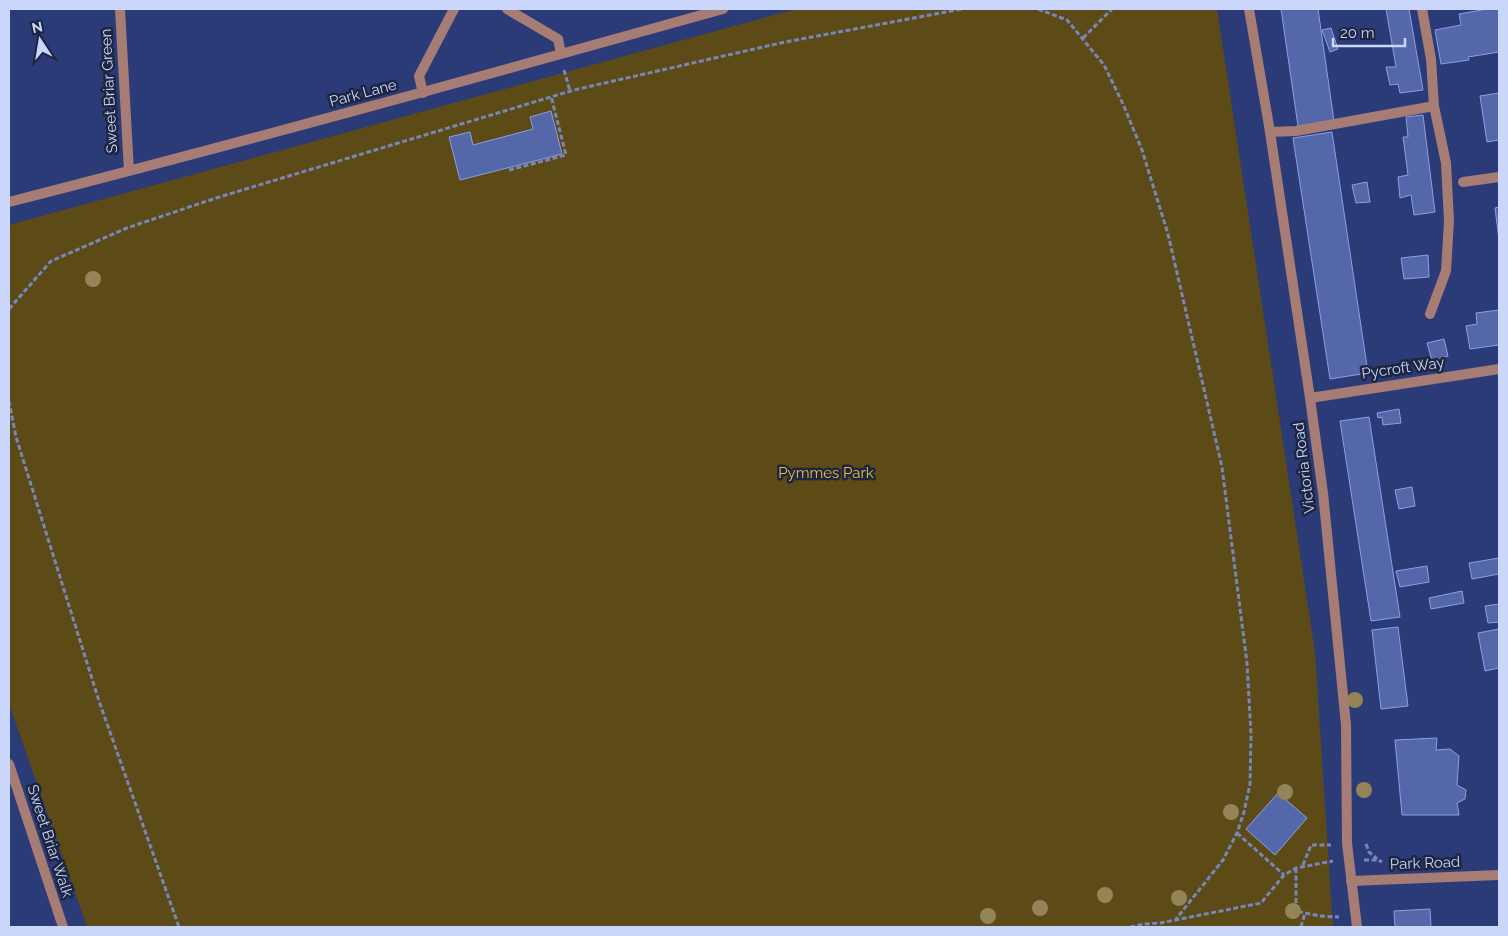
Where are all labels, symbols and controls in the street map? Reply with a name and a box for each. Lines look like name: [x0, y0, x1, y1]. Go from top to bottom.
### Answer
north arrow: [15, 15, 65, 65]
scale bar: [1333, 15, 1406, 47]
text: N: [30, 18, 44, 36]
text: 20 m: [1340, 24, 1375, 42]
street label: Sweet Briar Green: [97, 28, 121, 154]
street label: Park Lane: [327, 75, 399, 111]
street label: Pycroft Way: [1360, 353, 1446, 383]
street label: Victoria Road: [1289, 421, 1319, 515]
park label: Pymmes Park: [778, 464, 874, 482]
street label: Sweet Briar Walk: [23, 782, 77, 900]
street label: Park Road: [1389, 853, 1461, 873]

